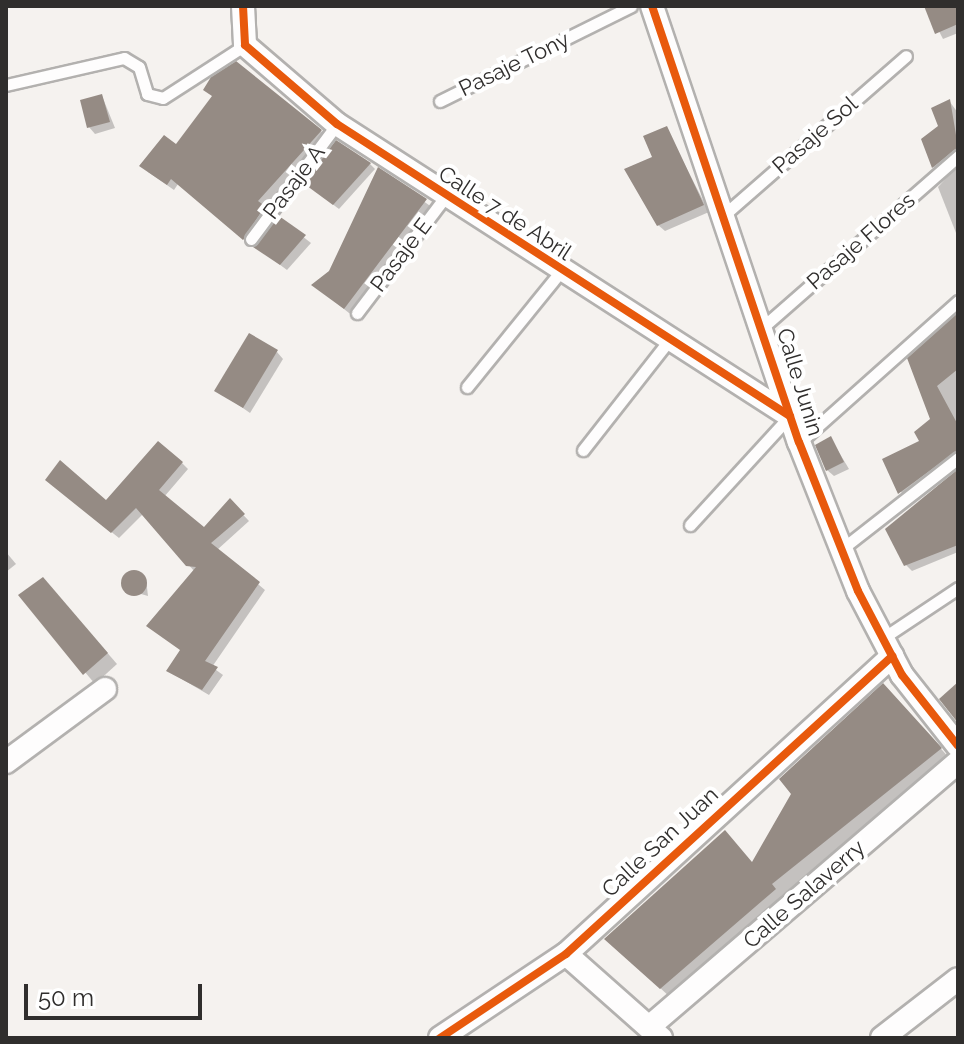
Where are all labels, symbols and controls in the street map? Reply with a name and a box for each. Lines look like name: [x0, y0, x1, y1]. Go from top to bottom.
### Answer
street label: Pasaje Tony: [454, 26, 574, 102]
street label: Pasaje Sol: [767, 91, 863, 179]
street label: Pasaje A: [257, 140, 331, 224]
street label: Calle 7 de Abril: [433, 160, 577, 266]
street label: Pasaje Flores: [802, 187, 920, 295]
street label: Pasaje E: [365, 213, 437, 297]
street label: Calle Junin: [771, 325, 829, 439]
street label: Calle San Juan: [596, 781, 724, 903]
street label: Calle Salaverry: [738, 834, 870, 954]
scale bar: [28, 968, 206, 1018]
text: 50 m: [38, 983, 94, 1012]

